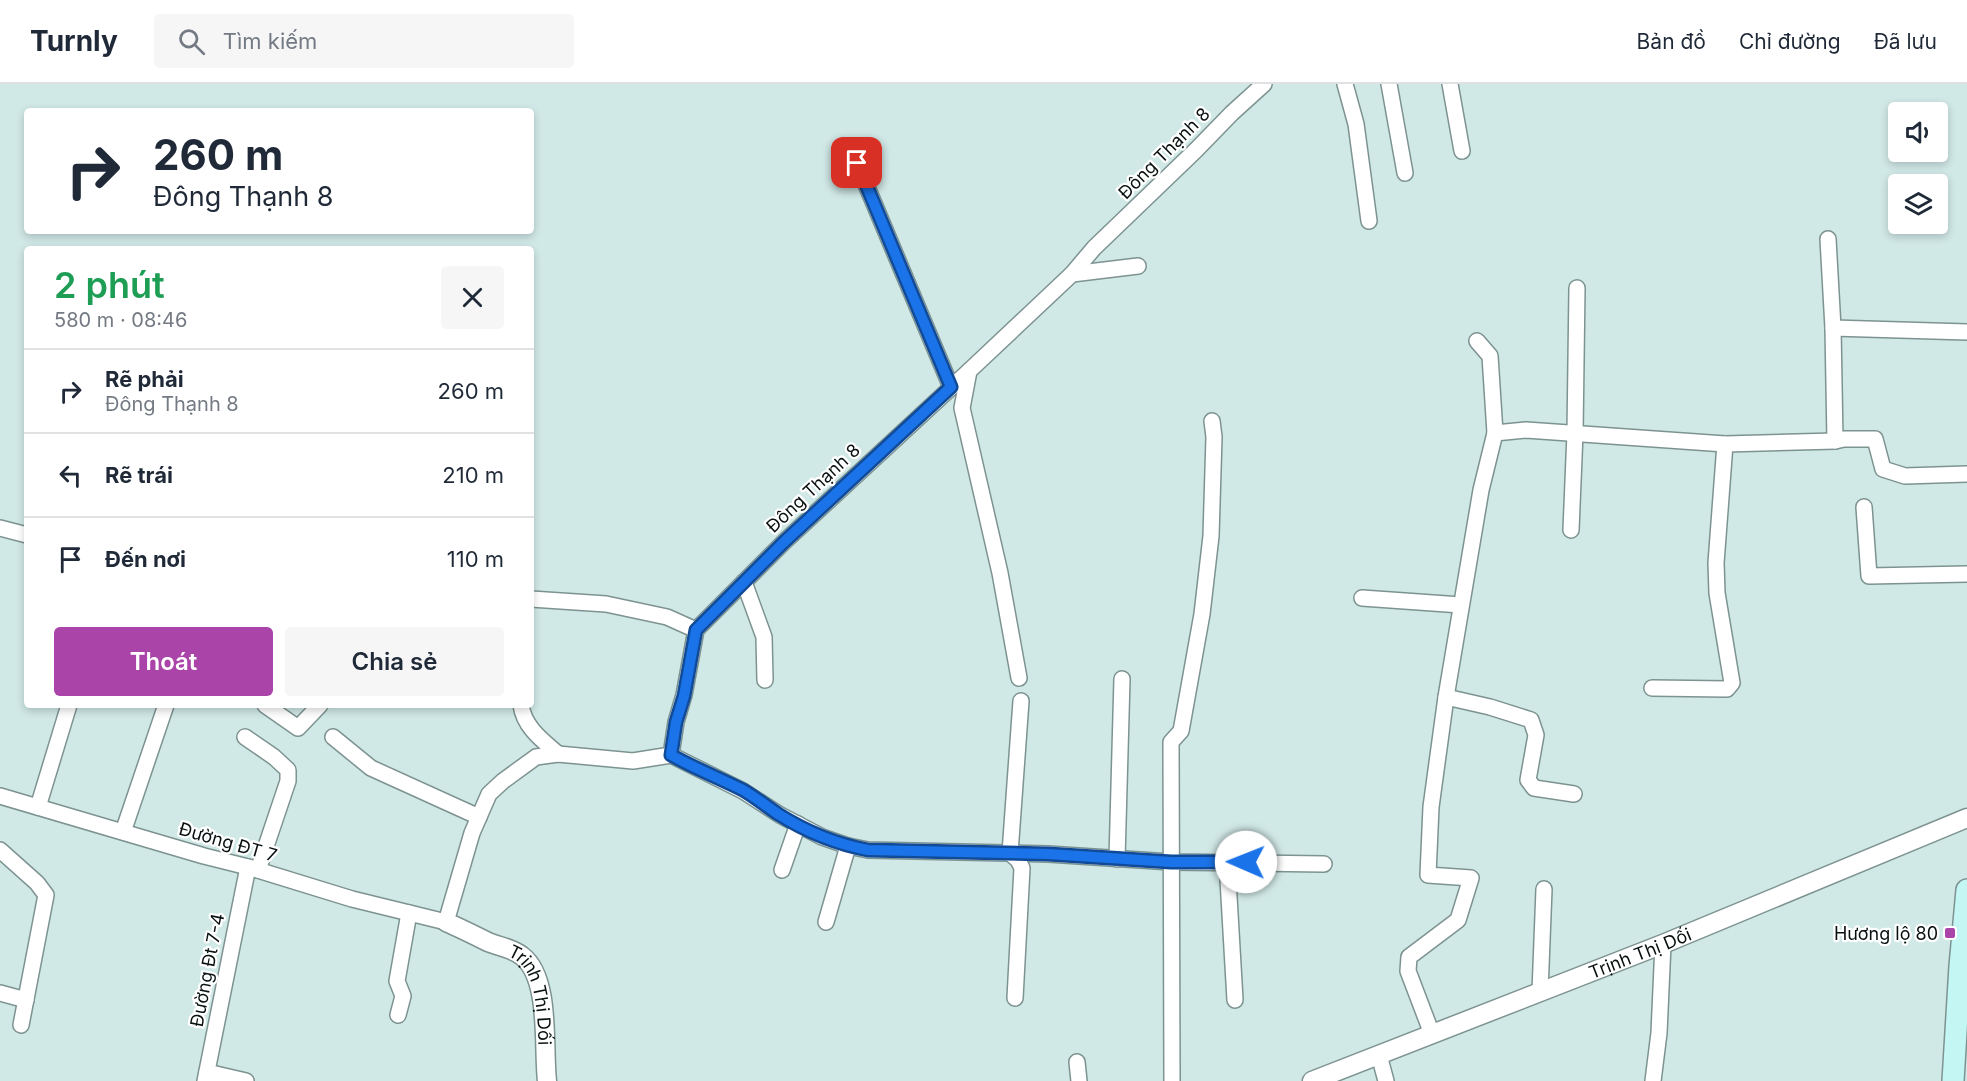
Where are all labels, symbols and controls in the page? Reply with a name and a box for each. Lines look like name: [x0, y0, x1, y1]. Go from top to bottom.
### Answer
search box: [154, 14, 574, 68]
text: Turnly: [30, 24, 118, 58]
icon: search: [175, 25, 208, 58]
text: Tìm kiếm: [223, 28, 317, 54]
text: Bản đồ: [1637, 29, 1706, 54]
text: Chỉ đường: [1739, 29, 1841, 54]
text: Đã lưu: [1874, 29, 1937, 54]
map controls: [1888, 102, 1948, 234]
button: sound: [1888, 102, 1948, 162]
street label: Đông Thạnh 8: [1114, 103, 1214, 203]
text: 260 m: [153, 129, 283, 180]
icon: right: [54, 132, 132, 210]
pin: [831, 137, 882, 188]
icon: arrive: [840, 146, 873, 179]
button: layers: [1888, 174, 1948, 234]
text: Đông Thạnh 8: [153, 180, 334, 213]
text: 2 phút: [54, 263, 165, 307]
button: close: [441, 266, 504, 329]
text: 580 m · 08:46: [54, 308, 187, 332]
text: Rẽ phải: [105, 366, 184, 392]
icon: right: [54, 375, 87, 408]
text: 260 m: [438, 378, 504, 404]
text: Đông Thạnh 8: [105, 392, 239, 416]
street label: Đông Thạnh 8: [762, 439, 864, 537]
icon: left: [54, 459, 87, 492]
text: Rẽ trái: [105, 462, 173, 488]
text: 210 m: [442, 462, 504, 488]
icon: arrive: [54, 543, 87, 576]
text: Đến nơi: [105, 546, 186, 572]
text: 110 m: [447, 546, 504, 572]
button: Thoát: [54, 627, 273, 696]
button: Chia sẻ: [285, 627, 504, 696]
street label: Đường ĐT 7: [177, 818, 279, 866]
position arrow: [1214, 830, 1278, 894]
street label: Đường Đt 7-4: [186, 912, 228, 1028]
street label: Trịnh Thị Dối: [1586, 923, 1694, 982]
place label: Hương lộ 80: [1834, 923, 1938, 944]
marker: Hương lộ 80: [1943, 926, 1957, 940]
street label: Trịnh Thị Dối: [506, 940, 556, 1045]

